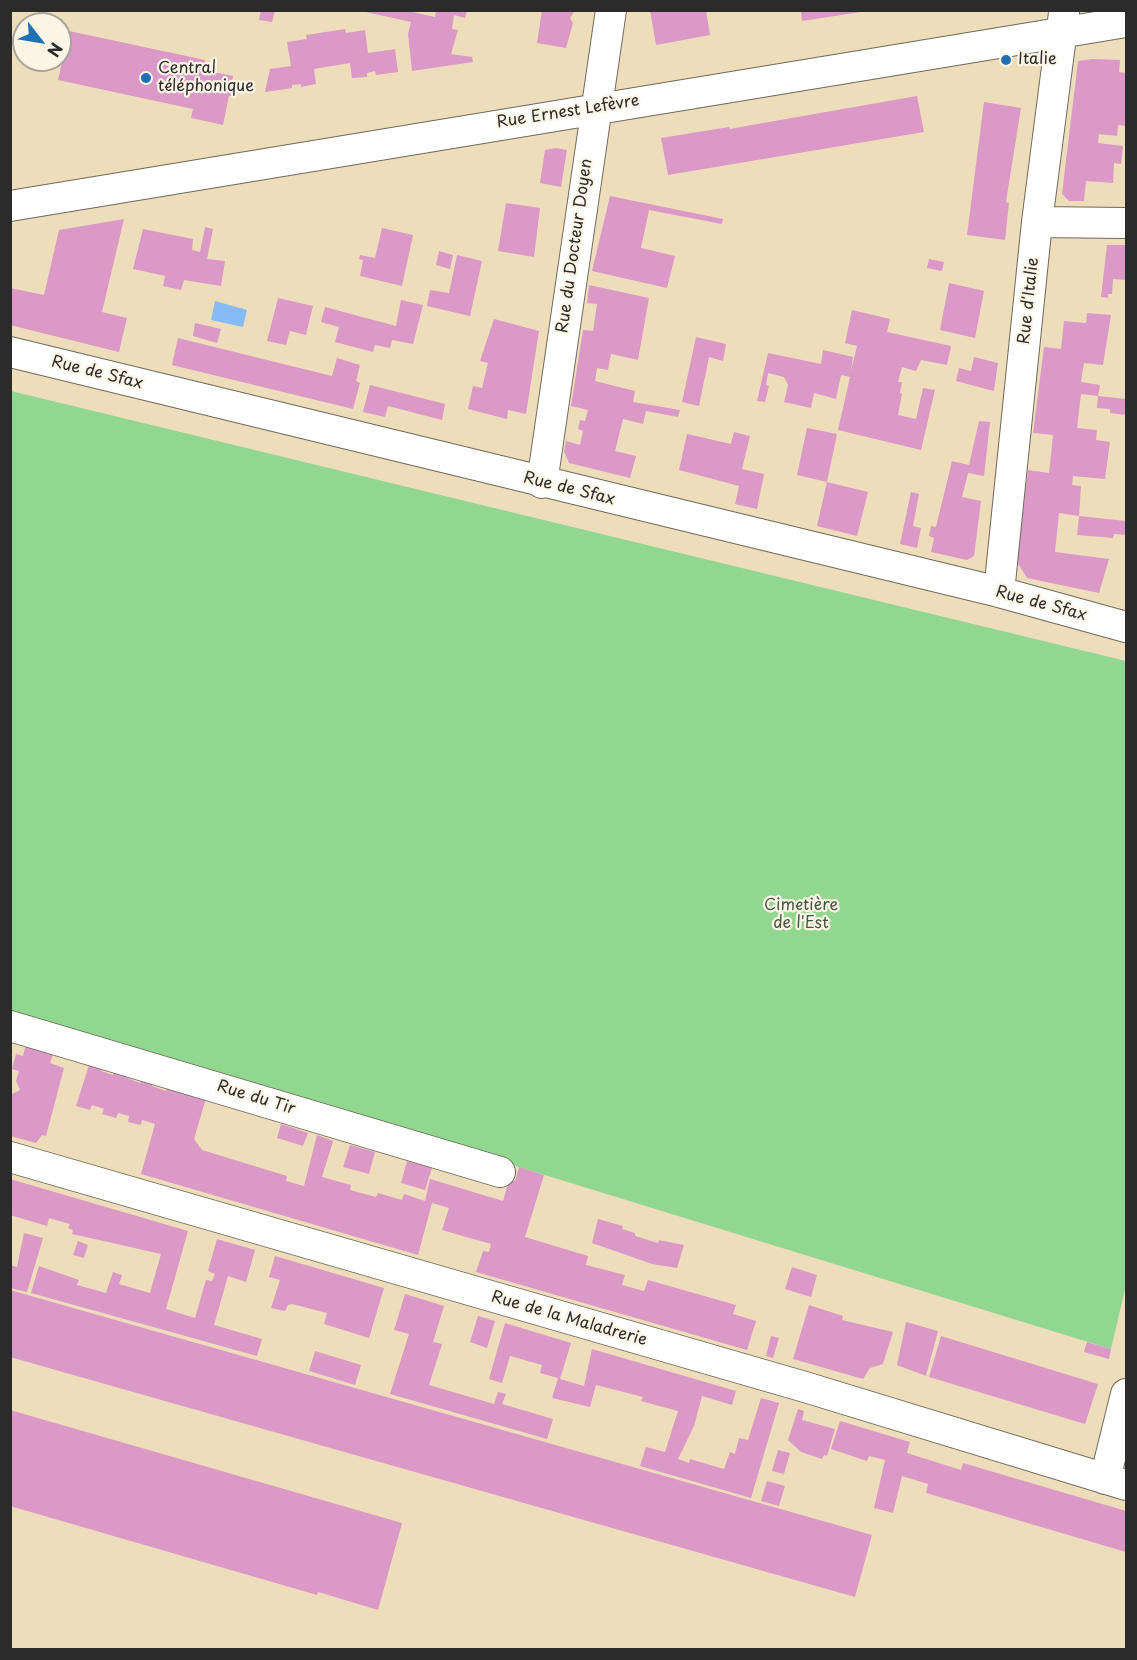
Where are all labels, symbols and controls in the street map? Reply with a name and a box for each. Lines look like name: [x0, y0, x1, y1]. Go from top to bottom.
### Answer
north arrow: [12, 12, 72, 72]
text: N: [42, 39, 69, 62]
place label: Italie: [1018, 50, 1057, 70]
marker: Italie: [999, 53, 1013, 67]
place label: Central téléphonique: [158, 59, 254, 97]
marker: Central téléphonique: [139, 71, 153, 85]
street label: Rue Ernest Lefèvre: [495, 91, 641, 133]
street label: Rue du Docteur Doyen: [553, 158, 597, 334]
street label: Rue d'Italie: [1015, 257, 1043, 345]
street label: Rue de Sfax: [49, 352, 145, 394]
street label: Rue de Sfax: [521, 468, 617, 510]
street label: Rue de Sfax: [993, 583, 1089, 625]
park label: Cimetière de l'Est: [764, 896, 838, 934]
street label: Rue du Tir: [214, 1077, 298, 1119]
street label: Rue de la Maladrerie: [489, 1288, 649, 1350]

